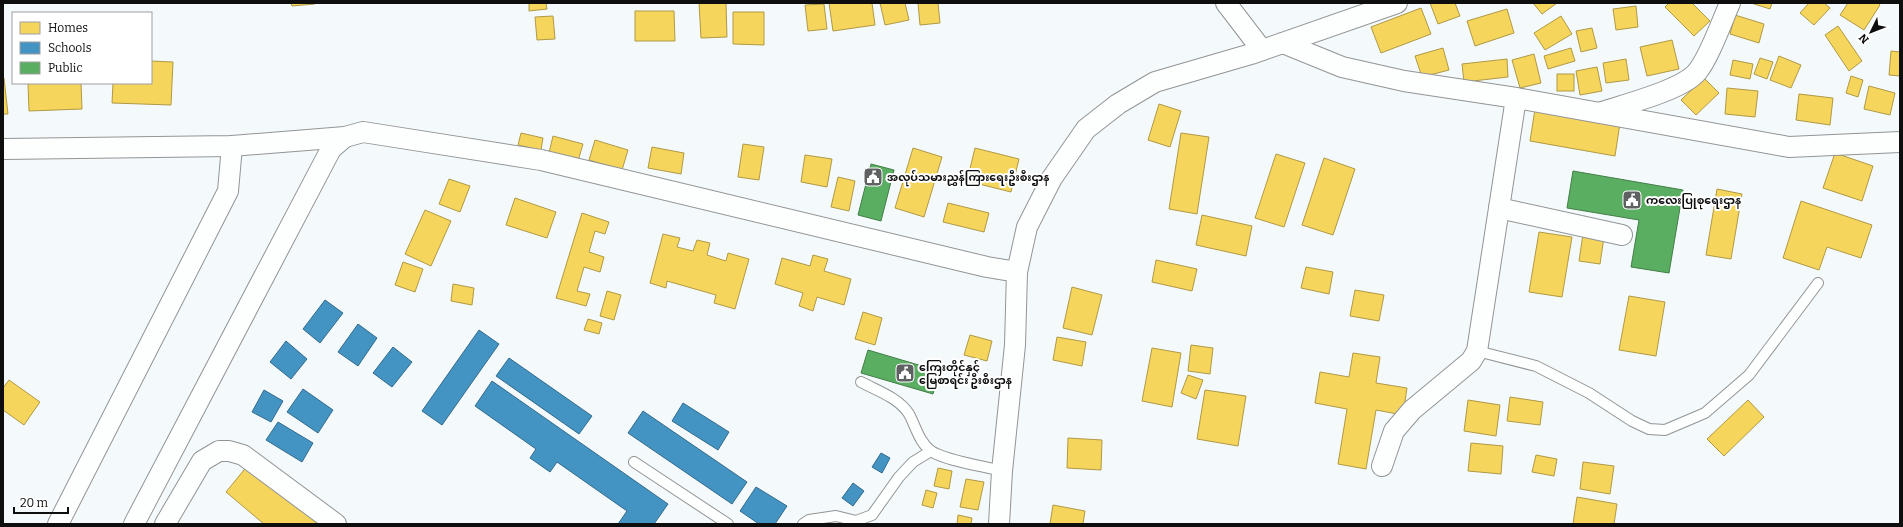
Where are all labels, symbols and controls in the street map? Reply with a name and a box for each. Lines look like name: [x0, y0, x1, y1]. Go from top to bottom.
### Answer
legend: [12, 12, 152, 84]
north arrow: [1851, 12, 1891, 52]
text: Homes: [48, 21, 88, 35]
text: N: [1856, 31, 1872, 46]
text: Schools: [48, 41, 92, 55]
text: Public: [48, 61, 83, 75]
public building icon: အလုပ်သမားညွှန်ကြားရေးဦးစီးဌာန: [862, 166, 884, 188]
place label: အလုပ်သမားညွှန်ကြားရေးဦးစီးဌာန: [887, 170, 1050, 187]
public building icon: ကလေးပြုစုရေးဌာန: [1621, 189, 1643, 211]
place label: ကလေးပြုစုရေးဌာန: [1646, 193, 1741, 210]
place label: ကြေးတိုင်နှင့် မြေစာရင်း ဦးစီးဌာန: [919, 360, 1012, 389]
public building icon: ကြေးတိုင်နှင့် မြေစာရင်း ဦးစီးဌာန: [894, 362, 916, 384]
scale bar: [14, 489, 68, 515]
text: 20 m: [20, 496, 49, 510]

